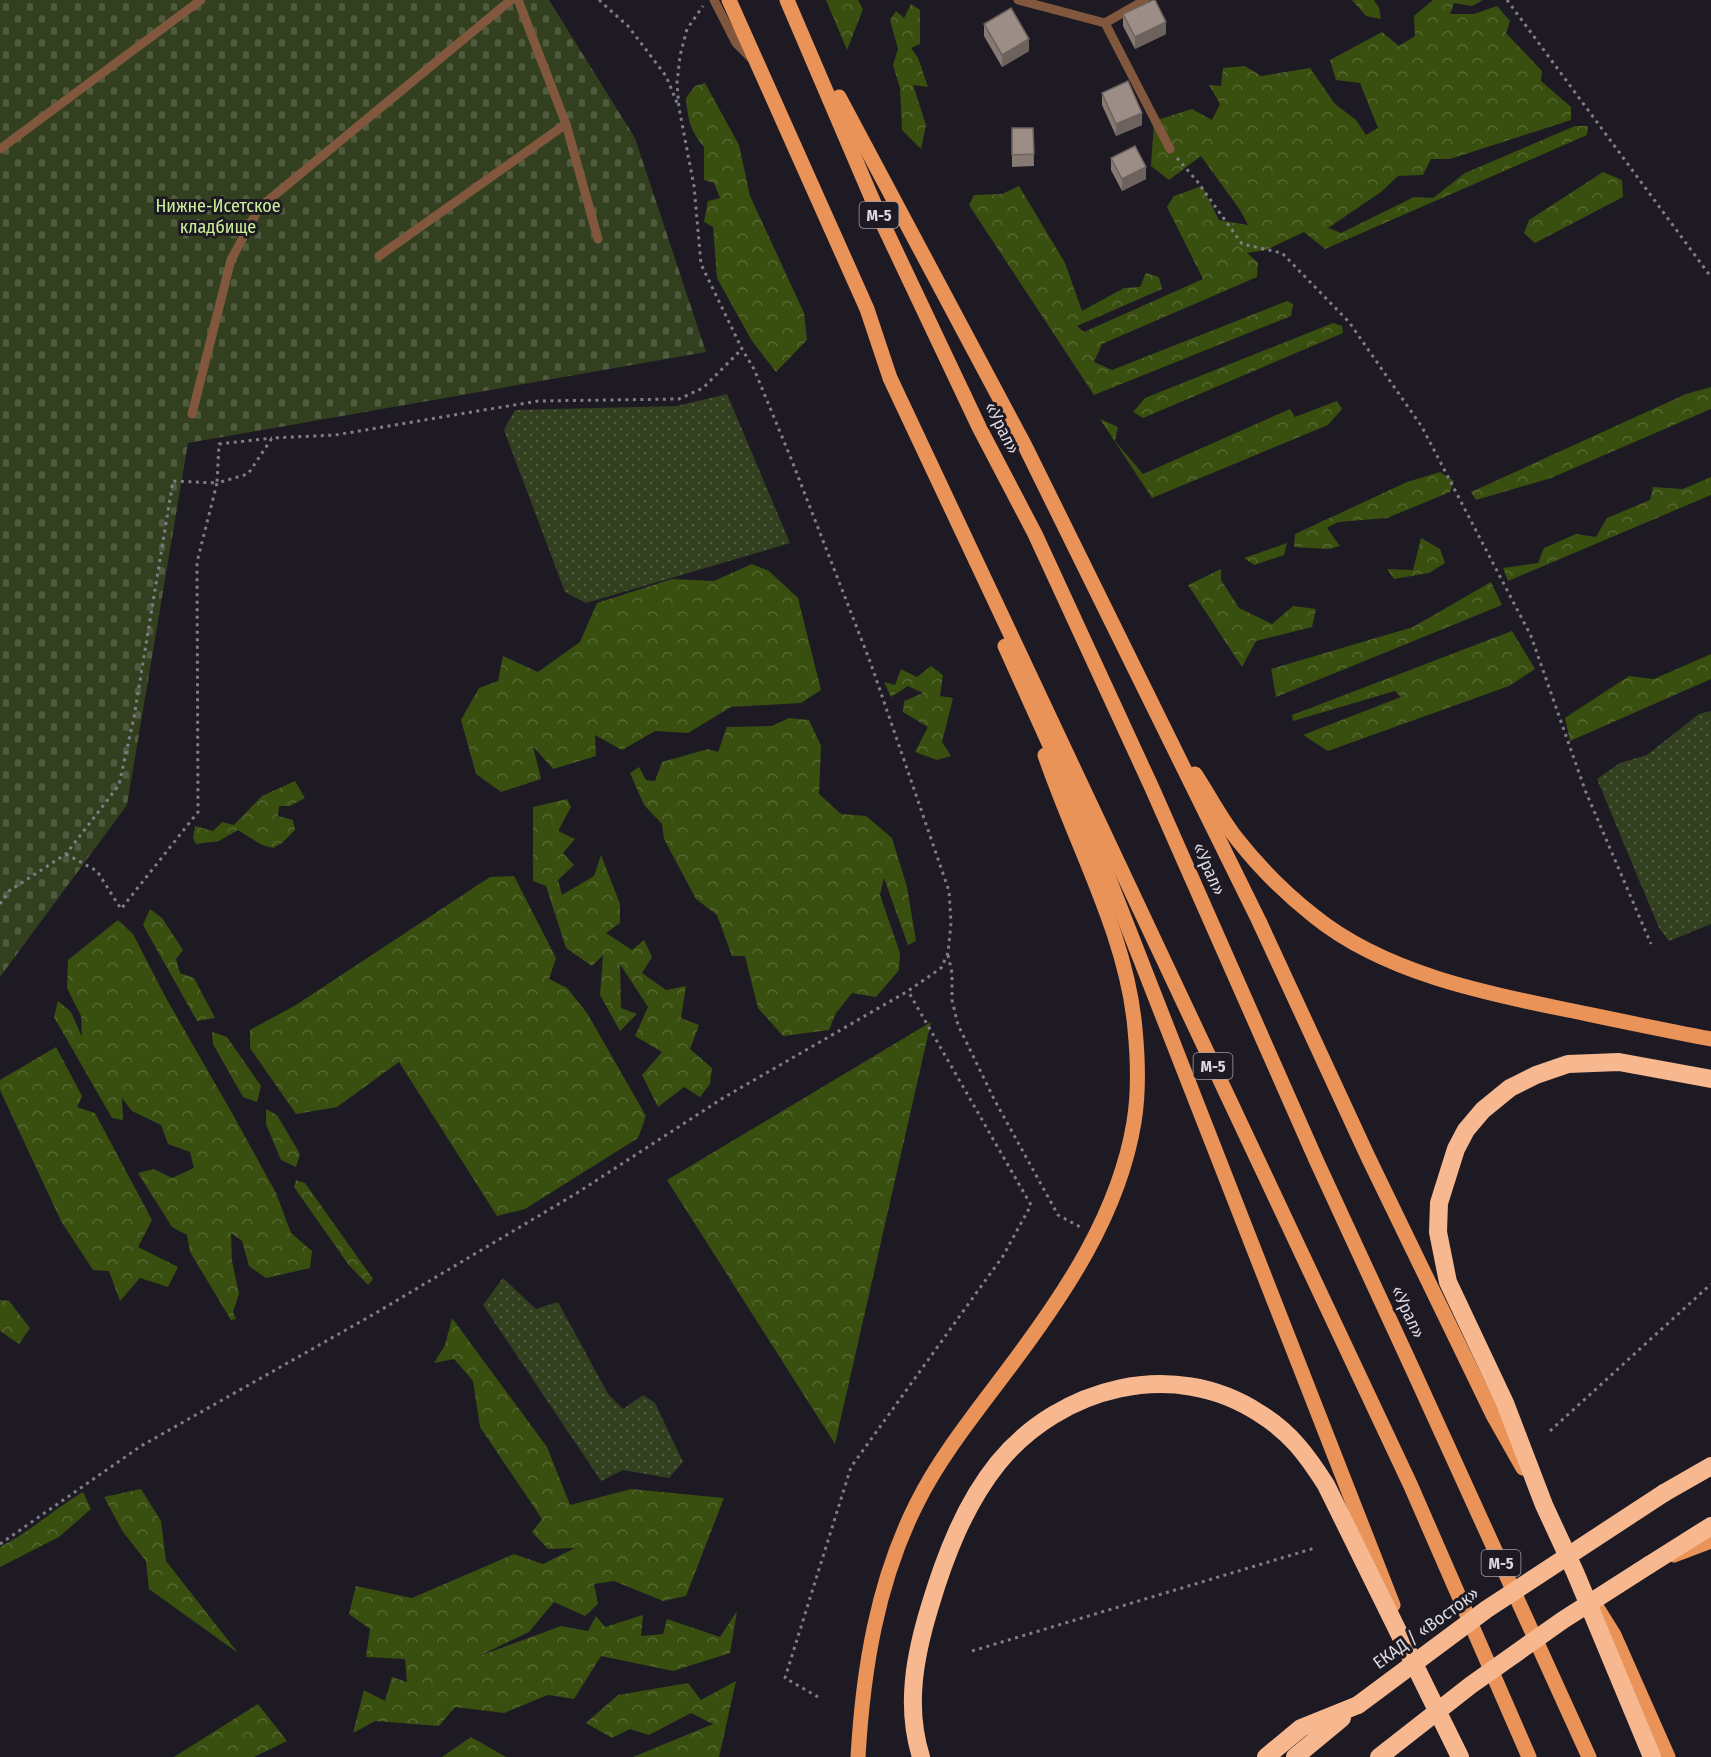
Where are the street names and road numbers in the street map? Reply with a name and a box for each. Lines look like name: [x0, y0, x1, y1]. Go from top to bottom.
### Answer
road number: М-5: [860, 202, 898, 228]
street label: «Урал»: [980, 398, 1024, 458]
street label: «Урал»: [1188, 839, 1230, 899]
road number: М-5: [1194, 1053, 1232, 1079]
street label: «Урал»: [1386, 1282, 1430, 1342]
road number: М-5: [1482, 1550, 1520, 1576]
street label: ЕКАД / «Восток»: [1369, 1582, 1483, 1674]

